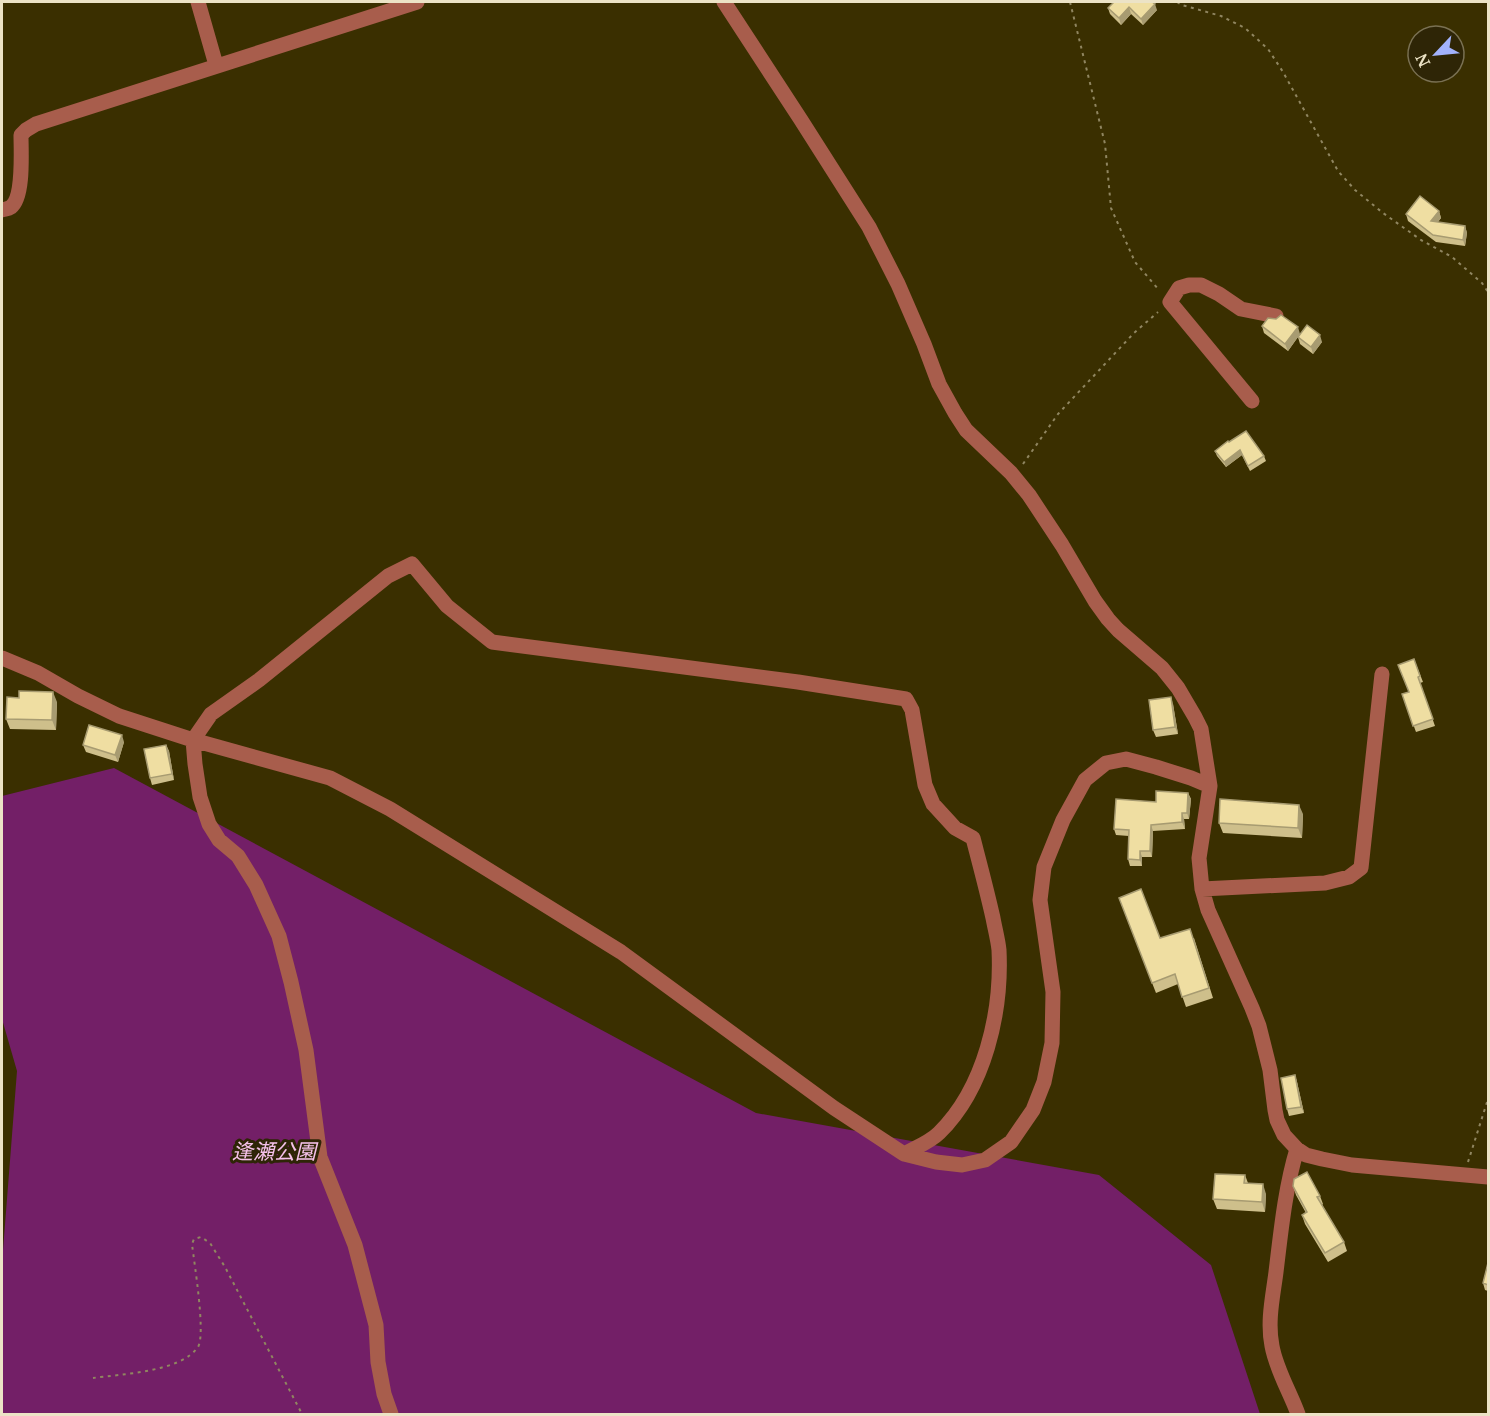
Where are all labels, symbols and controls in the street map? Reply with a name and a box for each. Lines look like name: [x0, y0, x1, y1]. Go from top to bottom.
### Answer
north arrow: [1406, 24, 1466, 84]
text: N: [1410, 50, 1435, 71]
park label: 逢瀬公園: [232, 1137, 319, 1165]

